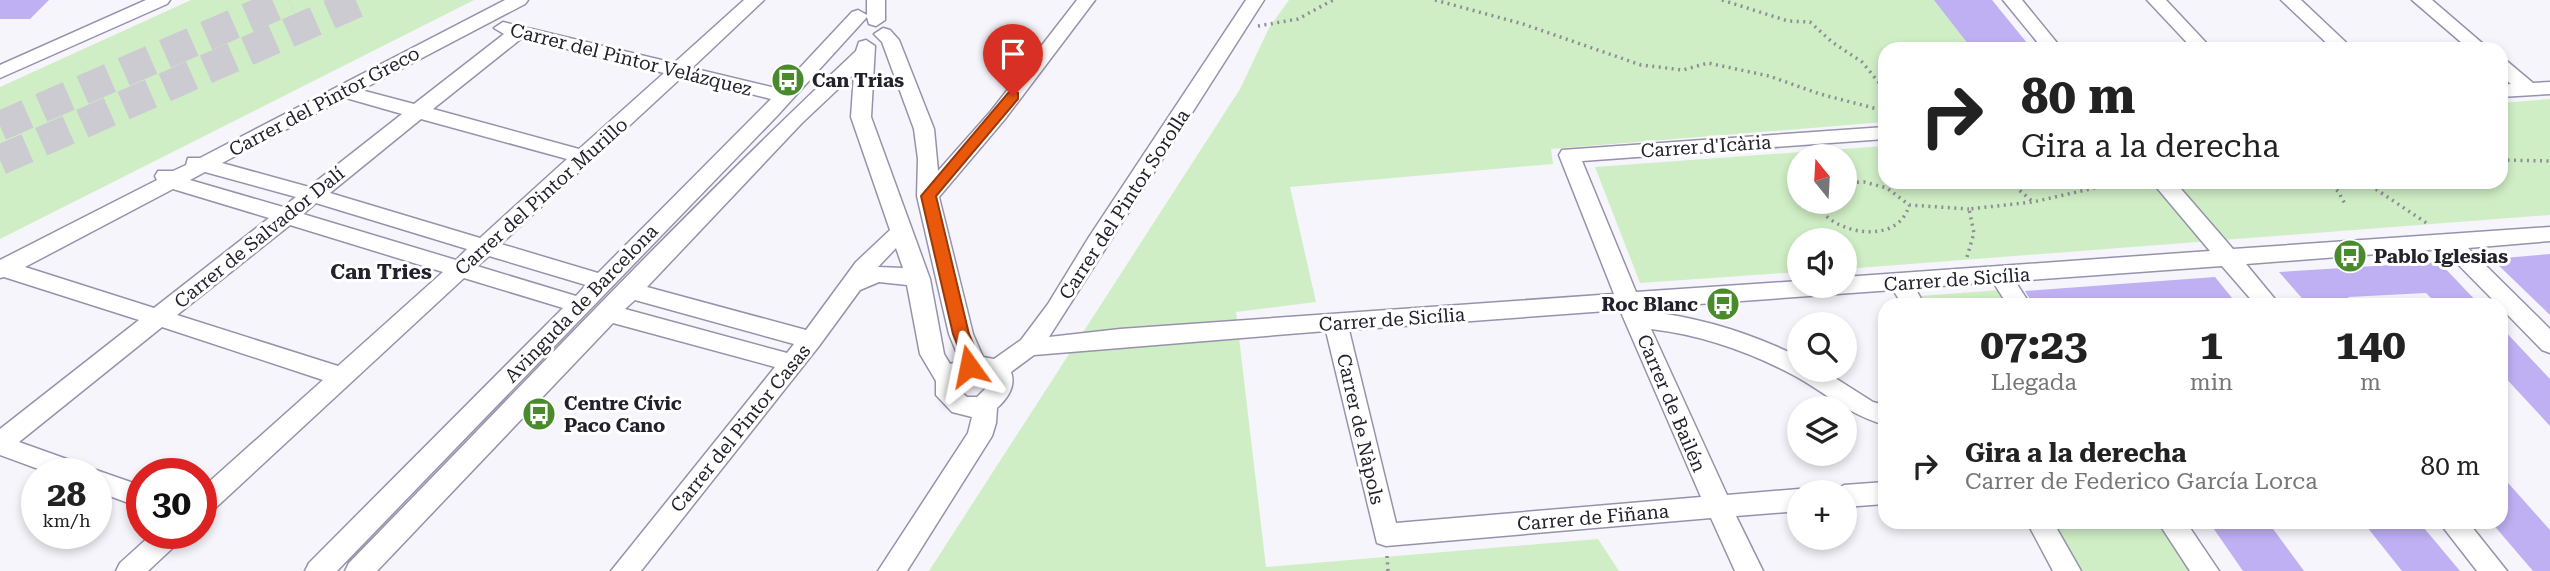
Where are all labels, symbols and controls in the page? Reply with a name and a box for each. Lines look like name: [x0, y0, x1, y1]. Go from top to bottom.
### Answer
street label: Carrer del Pintor Velázquez: [508, 18, 754, 101]
pin: [983, 24, 1043, 96]
icon: arrive: [994, 35, 1032, 73]
street label: Carrer del Pintor Greco: [225, 41, 423, 161]
bus stop icon: Can Trias: [769, 61, 807, 99]
text: 80 m: [2021, 68, 2136, 125]
place label: Can Trias: [812, 69, 904, 92]
icon: right: [1906, 70, 1997, 161]
street label: Carrer del Pintor Sorolla: [1054, 104, 1195, 304]
street label: Carrer del Pintor Murillo: [450, 113, 632, 280]
text: Gira a la derecha: [2021, 127, 2280, 165]
street label: Carrer d'Icària: [1640, 130, 1773, 163]
north arrow: [1787, 144, 1857, 214]
map controls: [1787, 144, 1857, 550]
street label: Carrer de Salvador Dalí: [170, 162, 349, 313]
street label: Avinguda de Barcelona: [500, 219, 663, 387]
button: sound: [1787, 228, 1857, 298]
bus stop icon: Pablo Iglesias: [2331, 237, 2369, 275]
place label: Pablo Iglesias: [2374, 245, 2508, 268]
district label: Can Tries: [330, 260, 432, 284]
street label: Carrer de Sicília: [1883, 263, 2032, 296]
bus stop icon: Roc Blanc: [1704, 285, 1742, 323]
place label: Roc Blanc: [1601, 293, 1698, 316]
street label: Carrer de Sicília: [1318, 303, 1467, 336]
button: search: [1787, 312, 1857, 382]
text: 07:23: [1980, 320, 2087, 369]
text: 1: [2200, 320, 2223, 369]
text: 140: [2335, 320, 2406, 369]
position arrow: [932, 329, 1006, 403]
street label: Carrer de Bailén: [1632, 331, 1711, 476]
street label: Carrer del Pintor Casas: [666, 340, 815, 517]
street label: Carrer de Nàpols: [1332, 351, 1389, 507]
text: Llegada: [1991, 369, 2077, 396]
text: min: [2190, 369, 2233, 396]
text: m: [2360, 369, 2381, 396]
place label: Centre Cívic Paco Cano: [564, 392, 682, 437]
bus stop icon: Centre Cívic Paco Cano: [520, 395, 558, 433]
button: layers: [1787, 396, 1857, 466]
text: Gira a la derecha: [1965, 438, 2186, 468]
icon: right: [1906, 447, 1944, 485]
text: 80 m: [2421, 451, 2480, 481]
speed limit sign: 30: [126, 458, 217, 549]
text: Carrer de Federico García Lorca: [1965, 468, 2318, 495]
text: 28: [47, 474, 86, 515]
button: +: [1787, 480, 1857, 550]
street label: Carrer de Fiñana: [1516, 499, 1671, 536]
text: km/h: [42, 510, 91, 531]

